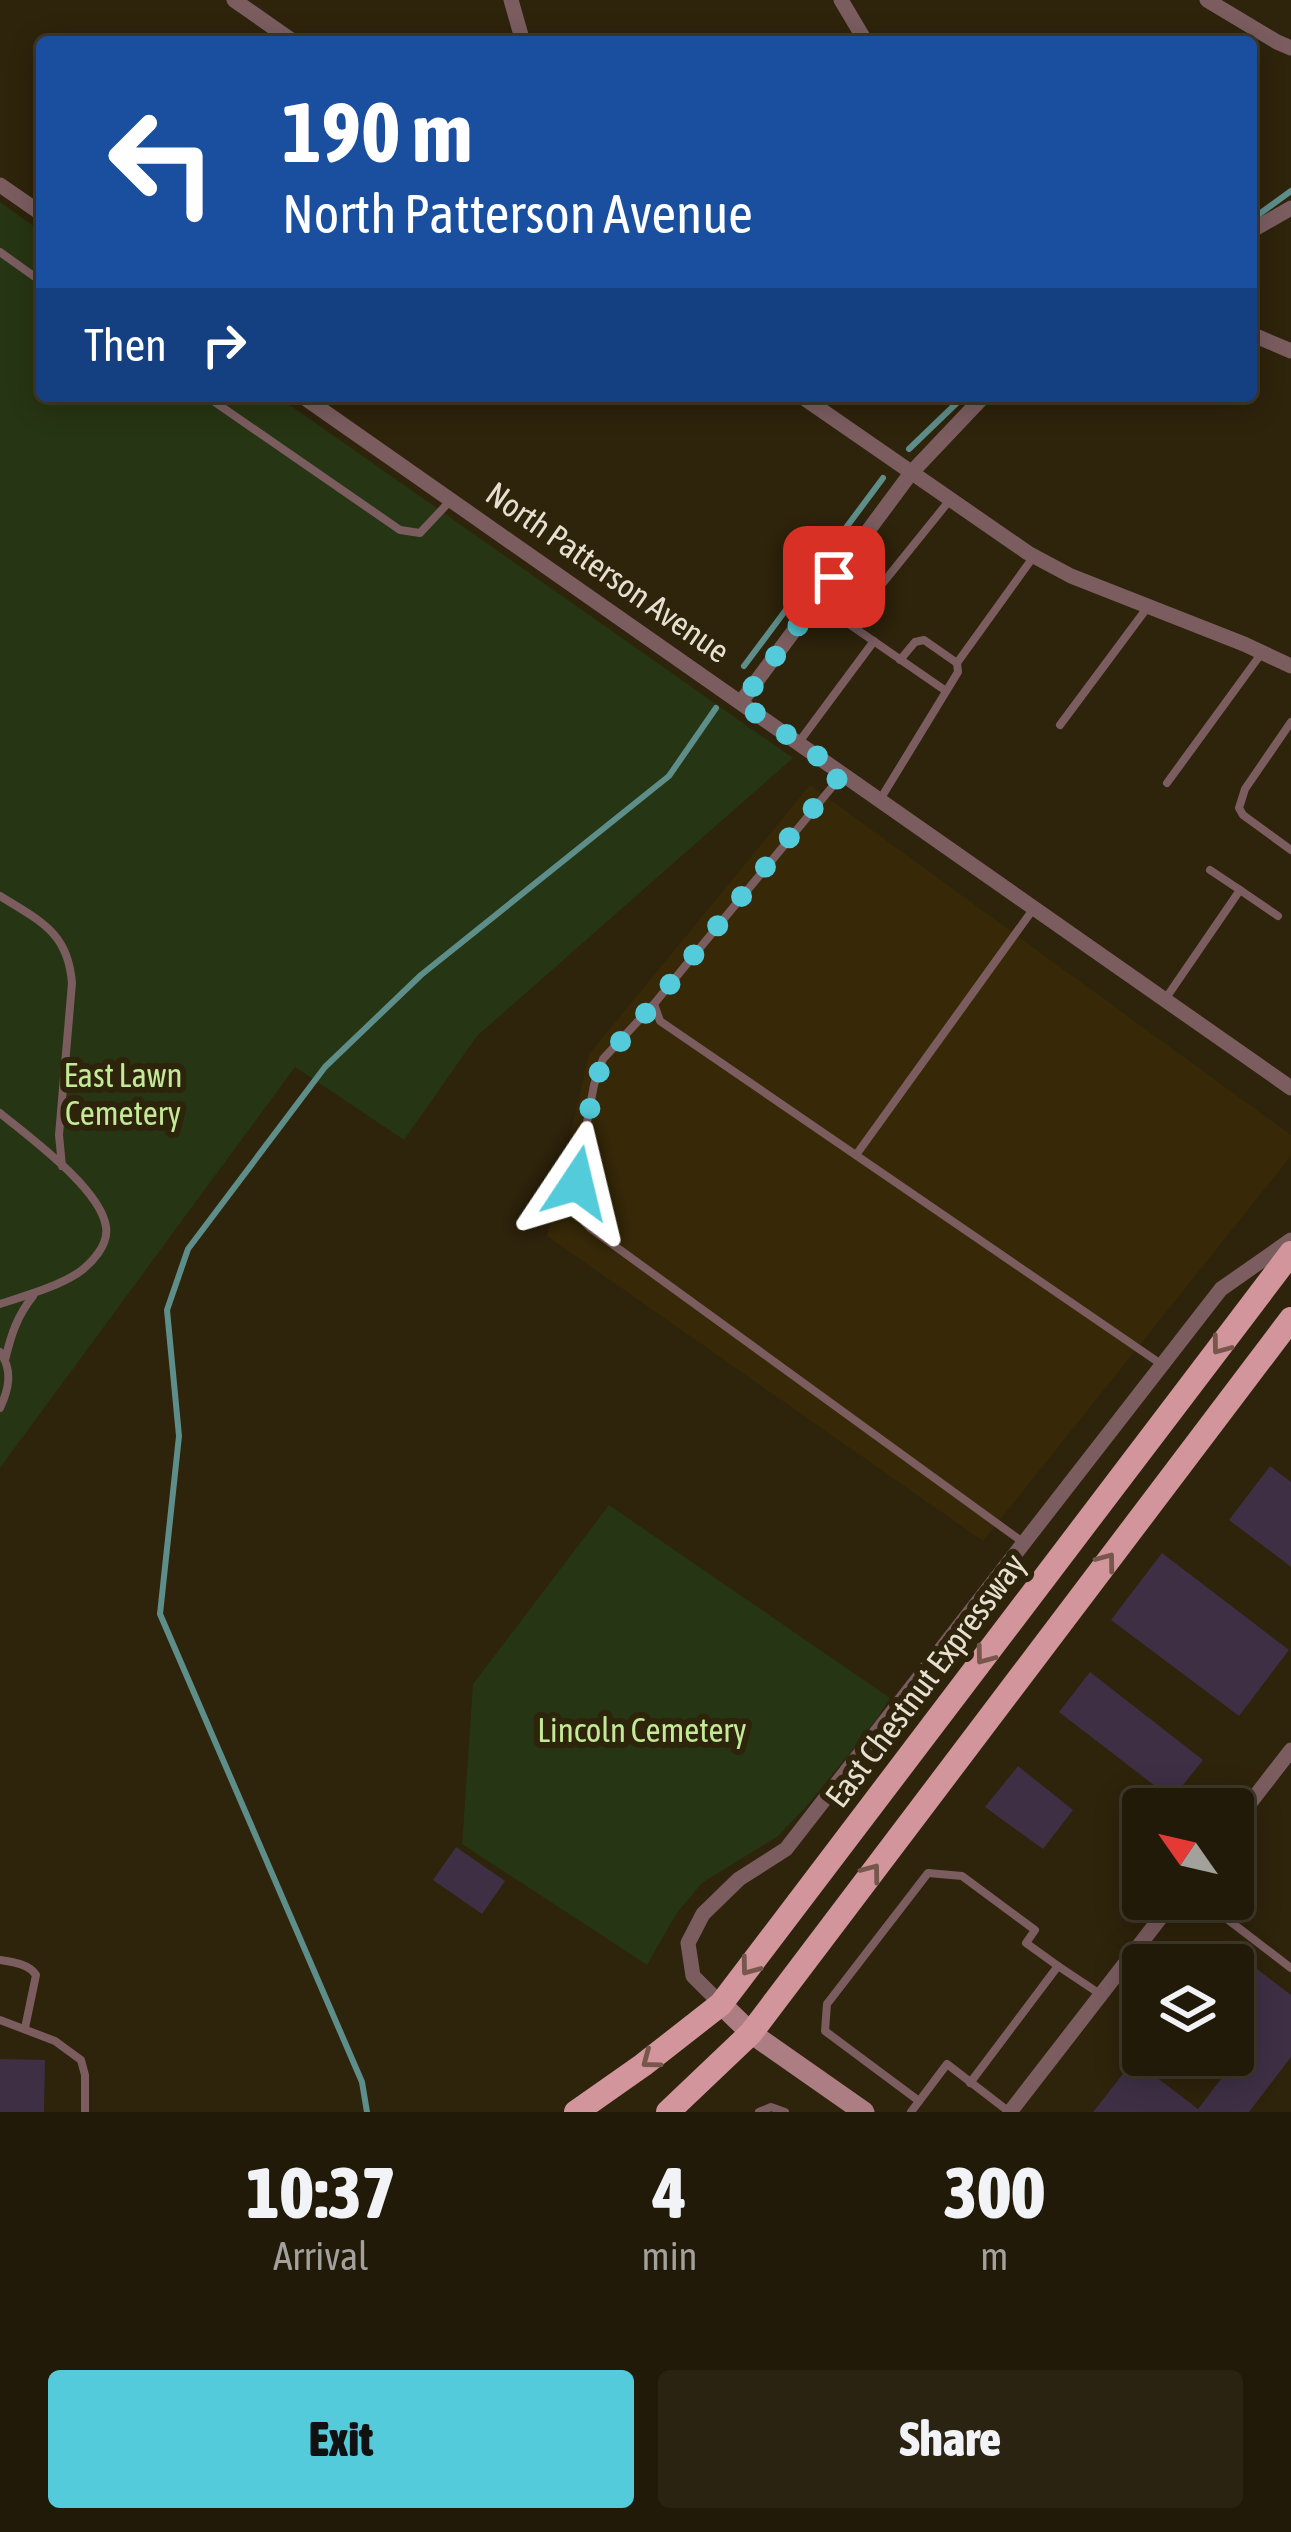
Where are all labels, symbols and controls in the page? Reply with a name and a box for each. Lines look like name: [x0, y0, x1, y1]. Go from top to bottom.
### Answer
icon: left: [84, 84, 240, 240]
text: 190 m: [282, 84, 472, 180]
text: North Patterson Avenue: [282, 183, 753, 244]
icon: right: [191, 312, 257, 378]
text: Then: [84, 319, 167, 371]
street label: North Patterson Avenue: [479, 474, 737, 670]
pin: [783, 526, 885, 628]
icon: arrive: [801, 544, 867, 610]
park label: East Lawn Cemetery: [64, 1056, 182, 1132]
position arrow: [514, 1120, 640, 1246]
one-way arrow: [1213, 1332, 1235, 1354]
street label: East Chestnut Expressway: [817, 1546, 1033, 1814]
one-way arrow: [1093, 1553, 1115, 1575]
one-way arrow: [977, 1643, 999, 1665]
park label: Lincoln Cemetery: [537, 1711, 747, 1749]
north arrow: [1122, 1788, 1254, 1920]
map controls: [1122, 1788, 1254, 2076]
one-way arrow: [857, 1864, 879, 1886]
button: layers: [1122, 1944, 1254, 2076]
one-way arrow: [741, 1954, 763, 1975]
one-way arrow: [641, 2046, 663, 2067]
text: 10:37: [246, 2151, 396, 2233]
text: 4: [653, 2151, 686, 2233]
text: 300: [944, 2151, 1045, 2233]
text: Arrival: [273, 2234, 368, 2278]
text: min: [642, 2234, 698, 2278]
text: m: [980, 2234, 1008, 2278]
button: Exit: [48, 2370, 634, 2508]
button: Share: [658, 2370, 1243, 2508]

